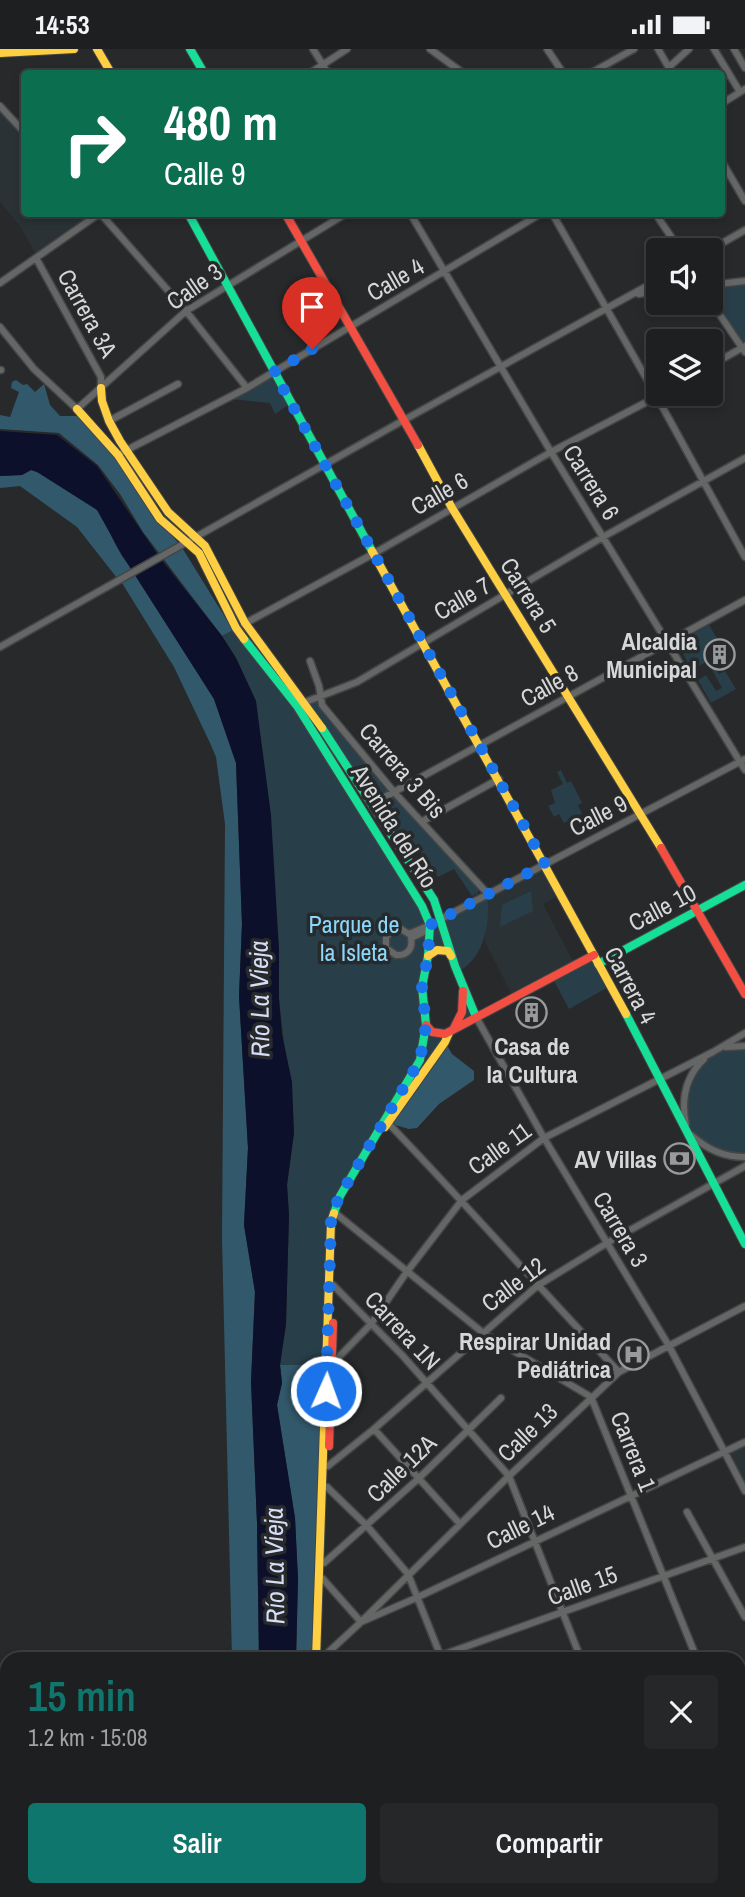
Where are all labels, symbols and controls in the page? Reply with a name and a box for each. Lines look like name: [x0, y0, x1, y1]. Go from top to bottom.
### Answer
text: 14:53: [35, 7, 90, 42]
text: 480 m: [164, 89, 278, 155]
icon: right: [49, 98, 140, 189]
text: Calle 9: [164, 152, 246, 195]
map controls: [646, 238, 723, 406]
button: sound: [646, 238, 723, 315]
street label: Calle 4: [360, 250, 430, 308]
street label: Calle 3: [160, 255, 228, 317]
street label: Carrera 3A: [51, 263, 126, 364]
pin: [282, 277, 342, 349]
icon: arrive: [293, 288, 331, 326]
button: layers: [646, 329, 723, 406]
street label: Carrera 6: [556, 438, 628, 526]
street label: Calle 6: [404, 464, 474, 522]
street label: Carrera 5: [493, 551, 565, 639]
street label: Calle 7: [427, 569, 497, 627]
place label: Alcaldia Municipal: [606, 625, 697, 685]
building icon: Alcaldia Municipal: [703, 638, 737, 672]
street label: Calle 8: [514, 656, 584, 714]
street label: Carrera 3 Bis: [353, 715, 453, 825]
street label: Avenida del Río: [344, 757, 446, 894]
street label: Calle 9: [563, 787, 633, 843]
street label: Calle 10: [623, 876, 701, 938]
park label: Parque de la Isleta: [309, 908, 399, 968]
water label: Río La Vieja: [240, 940, 278, 1058]
street label: Carrera 4: [597, 941, 665, 1029]
building icon: Casa de la Cultura: [515, 995, 549, 1029]
place label: Casa de la Cultura: [487, 1030, 577, 1090]
street label: Calle 11: [461, 1114, 537, 1182]
bank icon: AV Villas: [663, 1142, 697, 1176]
place label: AV Villas: [575, 1143, 657, 1175]
street label: Carrera 3: [586, 1185, 656, 1273]
street label: Calle 12: [475, 1249, 551, 1319]
street label: Carrera 1N: [358, 1283, 448, 1377]
place label: Respirar Unidad Pediátrica: [459, 1325, 611, 1385]
hospital icon: Respirar Unidad Pediátrica: [617, 1338, 651, 1372]
position arrow: [289, 1354, 363, 1428]
street label: Calle 13: [490, 1395, 564, 1469]
street label: Carrera 1: [604, 1406, 664, 1496]
street label: Calle 12A: [359, 1426, 443, 1509]
street label: Calle 14: [481, 1496, 560, 1556]
water label: Río La Vieja: [255, 1507, 293, 1625]
street label: Calle 15: [543, 1558, 621, 1612]
text: 15 min: [28, 1668, 136, 1724]
button: close: [644, 1675, 718, 1749]
text: 1.2 km · 15:08: [28, 1722, 148, 1753]
button: Salir: [28, 1803, 366, 1883]
button: Compartir: [380, 1803, 718, 1883]

